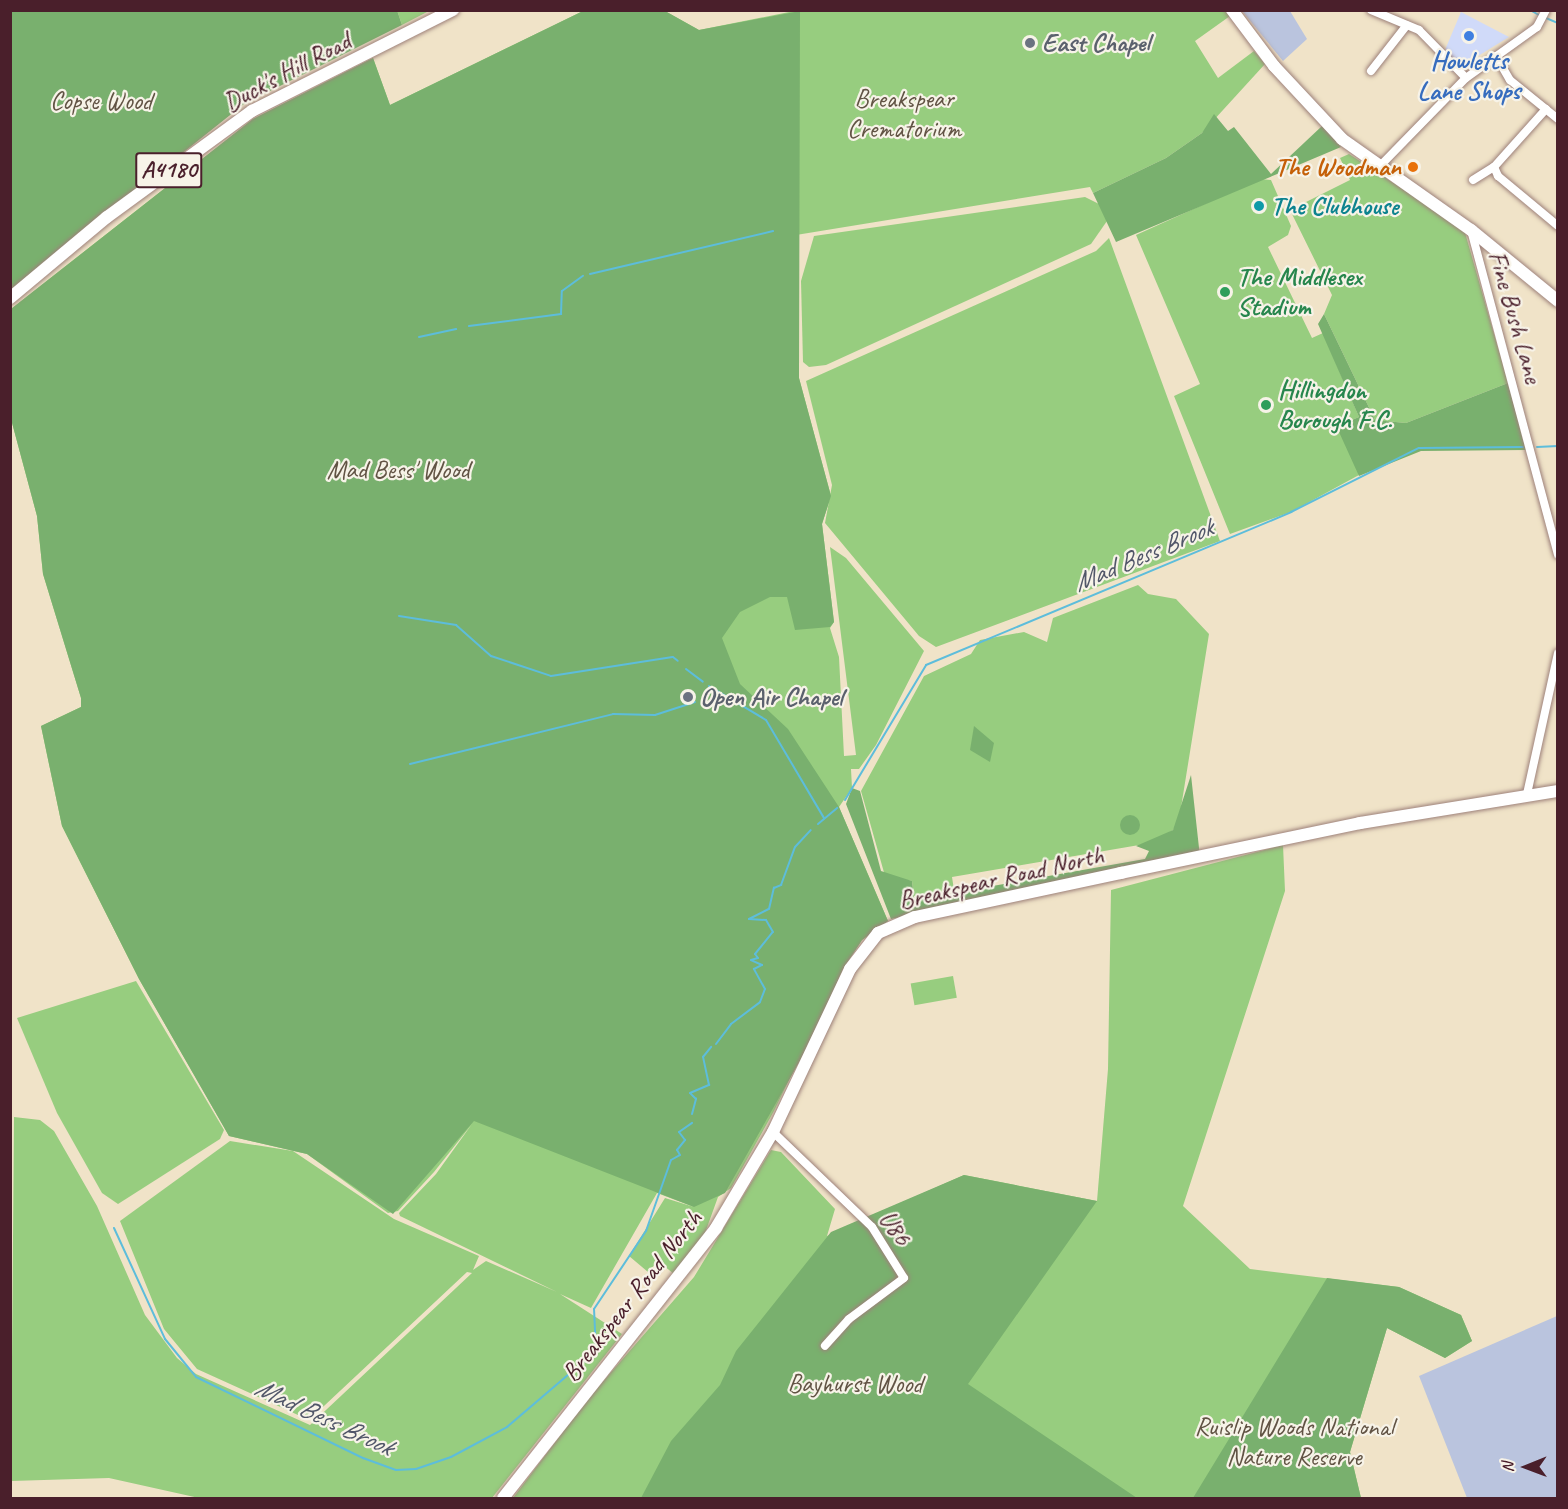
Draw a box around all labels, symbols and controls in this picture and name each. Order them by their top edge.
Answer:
street label: Duck's Hill Road [218,25,356,119]
place label: East Chapel [1042,27,1151,59]
marker: Howletts Lane Shops [1462,29,1476,43]
marker: East Chapel [1023,36,1037,50]
place label: Howletts Lane Shops [1417,45,1521,106]
park label: Breakspear Crematorium [847,83,961,144]
park label: Copse Wood [50,85,152,117]
road number: A4180 [134,149,204,191]
place label: The Woodman [1275,151,1401,183]
marker: The Woodman [1406,160,1420,174]
place label: The Clubhouse [1271,190,1398,222]
marker: The Clubhouse [1252,199,1266,213]
street label: Fine Bush Lane [1481,247,1549,387]
place label: The Middlesex Stadium [1237,261,1362,322]
marker: The Middlesex Stadium [1218,285,1232,299]
place label: Hillingdon Borough F.C. [1278,374,1392,436]
marker: Hillingdon Borough F.C. [1259,398,1273,412]
park label: Mad Bess' Wood [327,454,469,486]
water label: Mad Bess Brook [1068,511,1218,599]
place label: Open Air Chapel [700,681,844,713]
marker: Open Air Chapel [681,690,695,704]
street label: Breakspear Road North [895,839,1107,917]
street label: Breakspear Road North [555,1204,709,1388]
street label: U86 [872,1204,918,1252]
park label: Bayhurst Wood [787,1368,923,1400]
water label: Mad Bess Brook [250,1371,398,1463]
park label: Ruislip Woods National Nature Reserve [1193,1411,1395,1472]
north arrow [1496,1437,1556,1497]
text: N [1498,1462,1518,1472]

